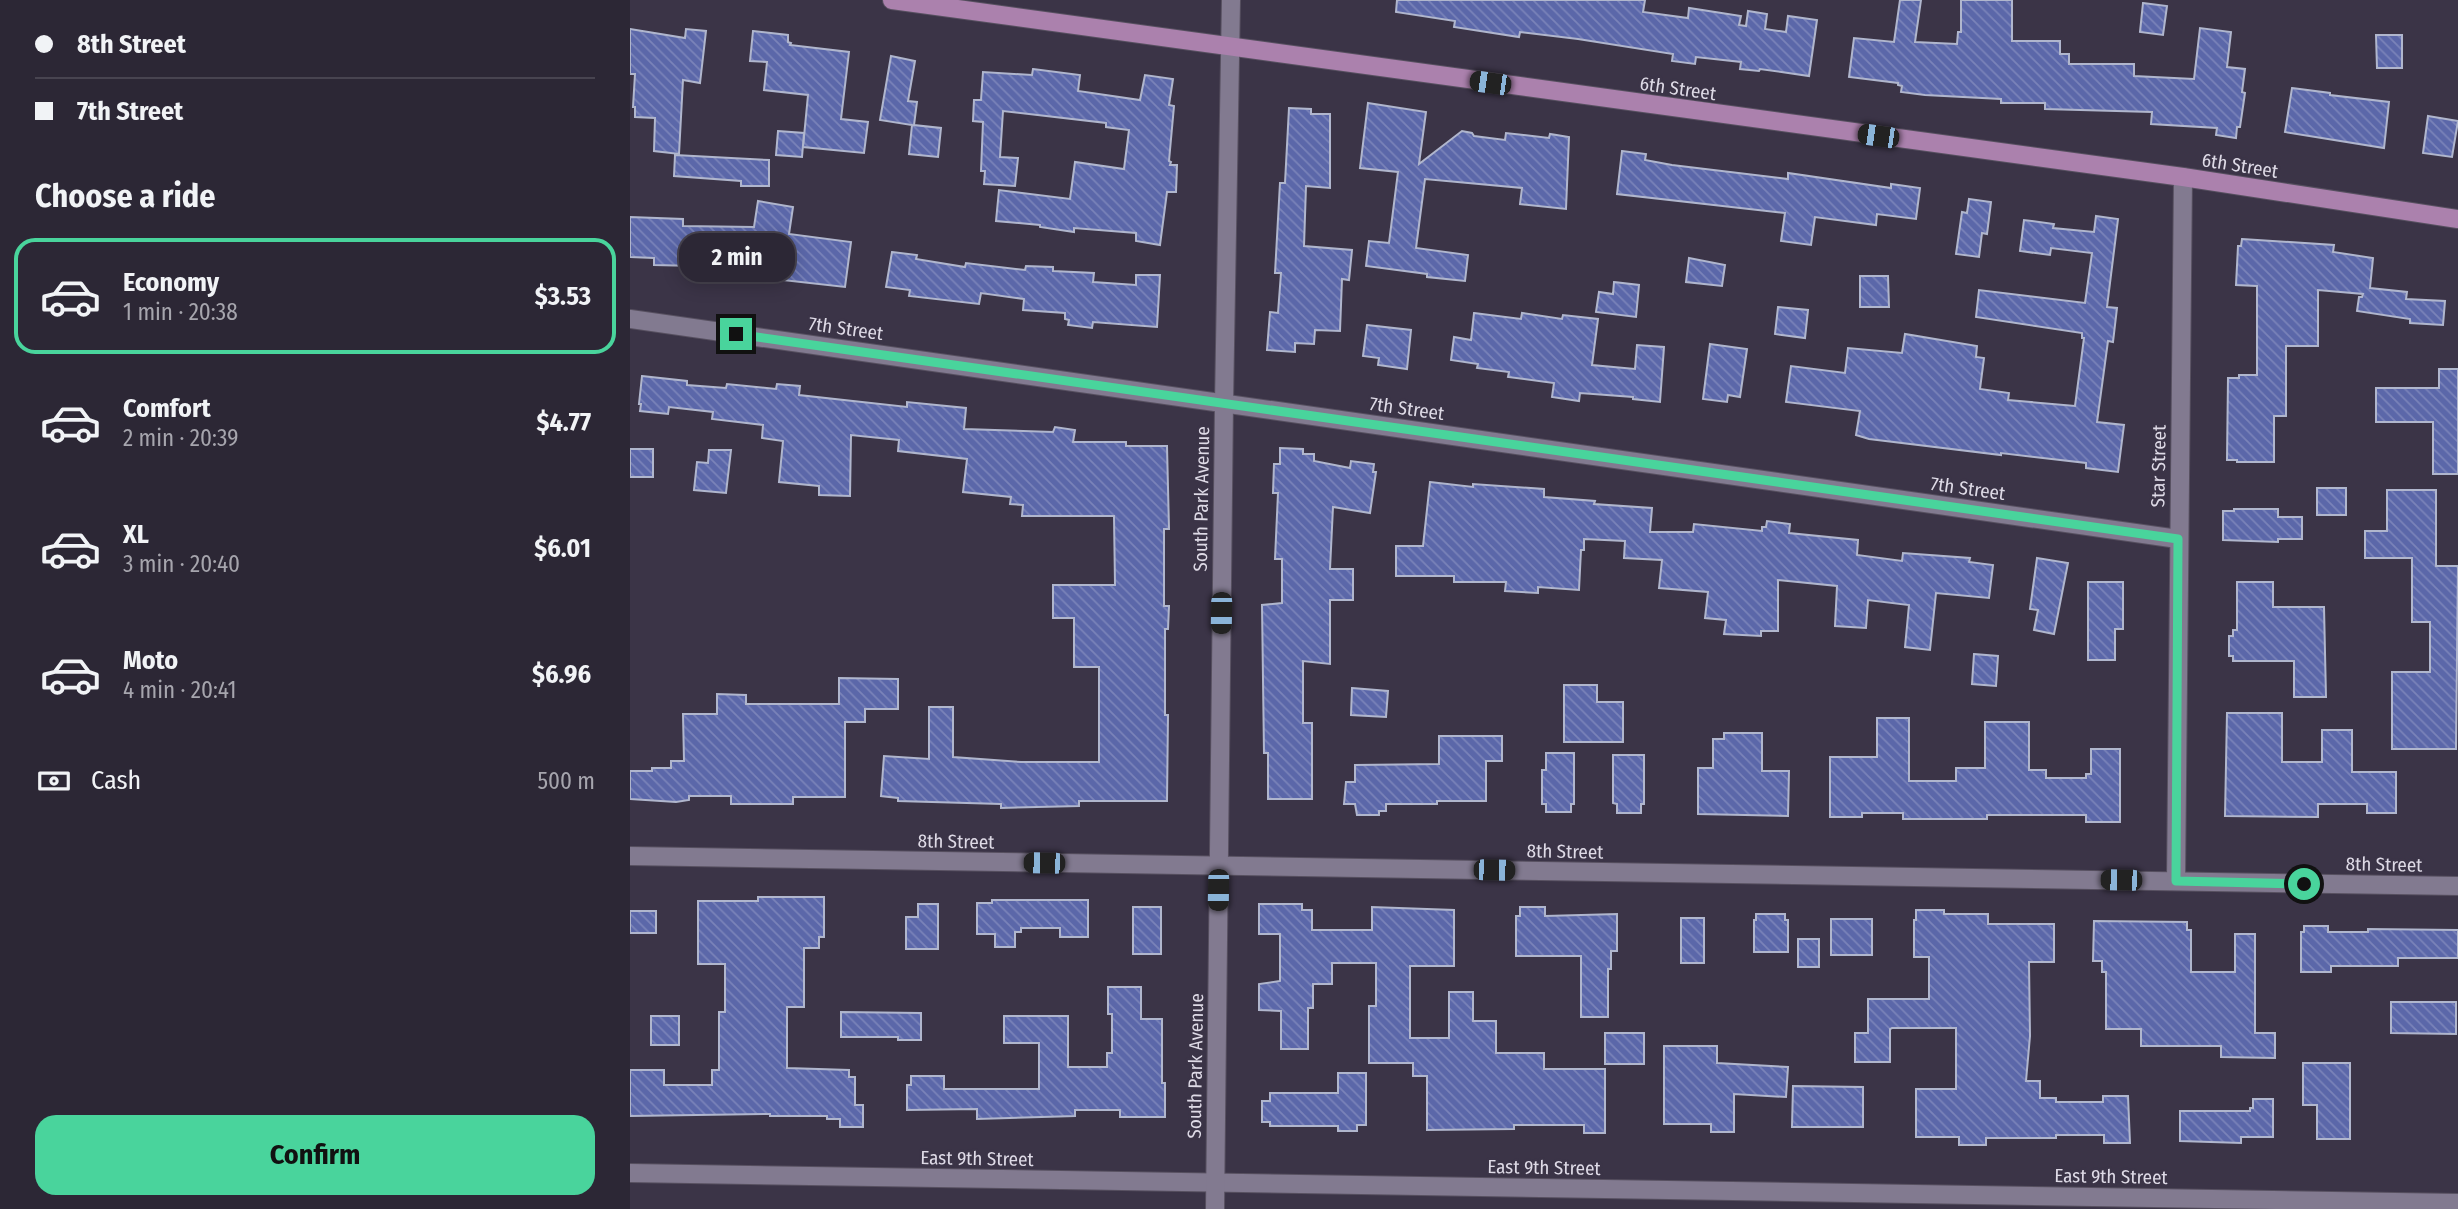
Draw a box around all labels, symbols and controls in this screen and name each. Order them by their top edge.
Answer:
text: 8th Street [77,29,186,60]
car [1468,70,1513,96]
street label: 6th Street [1638,72,1718,105]
text: 7th Street [77,96,183,127]
car [1856,123,1901,149]
street label: 6th Street [2200,148,2280,183]
text: Choose a ride [35,177,216,215]
callout: 2 min [678,232,794,282]
text: 2 min [712,243,763,271]
icon: car [39,265,102,328]
text: Economy [123,267,219,298]
text: $3.53 [535,281,591,312]
text: 1 min · 20:38 [123,298,238,326]
street label: 7th Street [807,312,885,345]
route end [720,318,752,350]
icon: car [39,391,102,454]
street label: 7th Street [1368,392,1446,425]
text: Comfort [123,393,211,424]
text: $4.77 [536,407,591,438]
text: 2 min · 20:39 [123,424,238,452]
street label: Star Street [2146,424,2171,508]
street label: South Park Avenue [1189,426,1214,572]
street label: 7th Street [1929,472,2007,505]
icon: car [39,517,102,580]
text: XL [123,519,149,550]
text: $6.01 [534,533,591,564]
text: 3 min · 20:40 [123,550,240,578]
car [1211,592,1232,634]
icon: car [39,643,102,706]
text: Moto [123,645,178,676]
text: $6.96 [532,659,591,690]
text: 4 min · 20:41 [123,676,237,704]
icon: cash [35,762,73,800]
text: Cash [91,765,141,796]
text: 500 m [537,767,595,795]
street label: 8th Street [917,829,995,854]
street label: 8th Street [1526,839,1604,864]
car [1023,852,1066,874]
street label: 8th Street [2345,852,2423,877]
car [1473,859,1516,881]
route start [2288,868,2320,900]
car [1208,869,1229,911]
car [2100,869,2143,891]
street label: South Park Avenue [1183,993,1208,1139]
button: Confirm [35,1115,595,1195]
street label: East 9th Street [920,1146,1035,1171]
street label: East 9th Street [1487,1155,1602,1180]
street label: East 9th Street [2054,1164,2169,1189]

